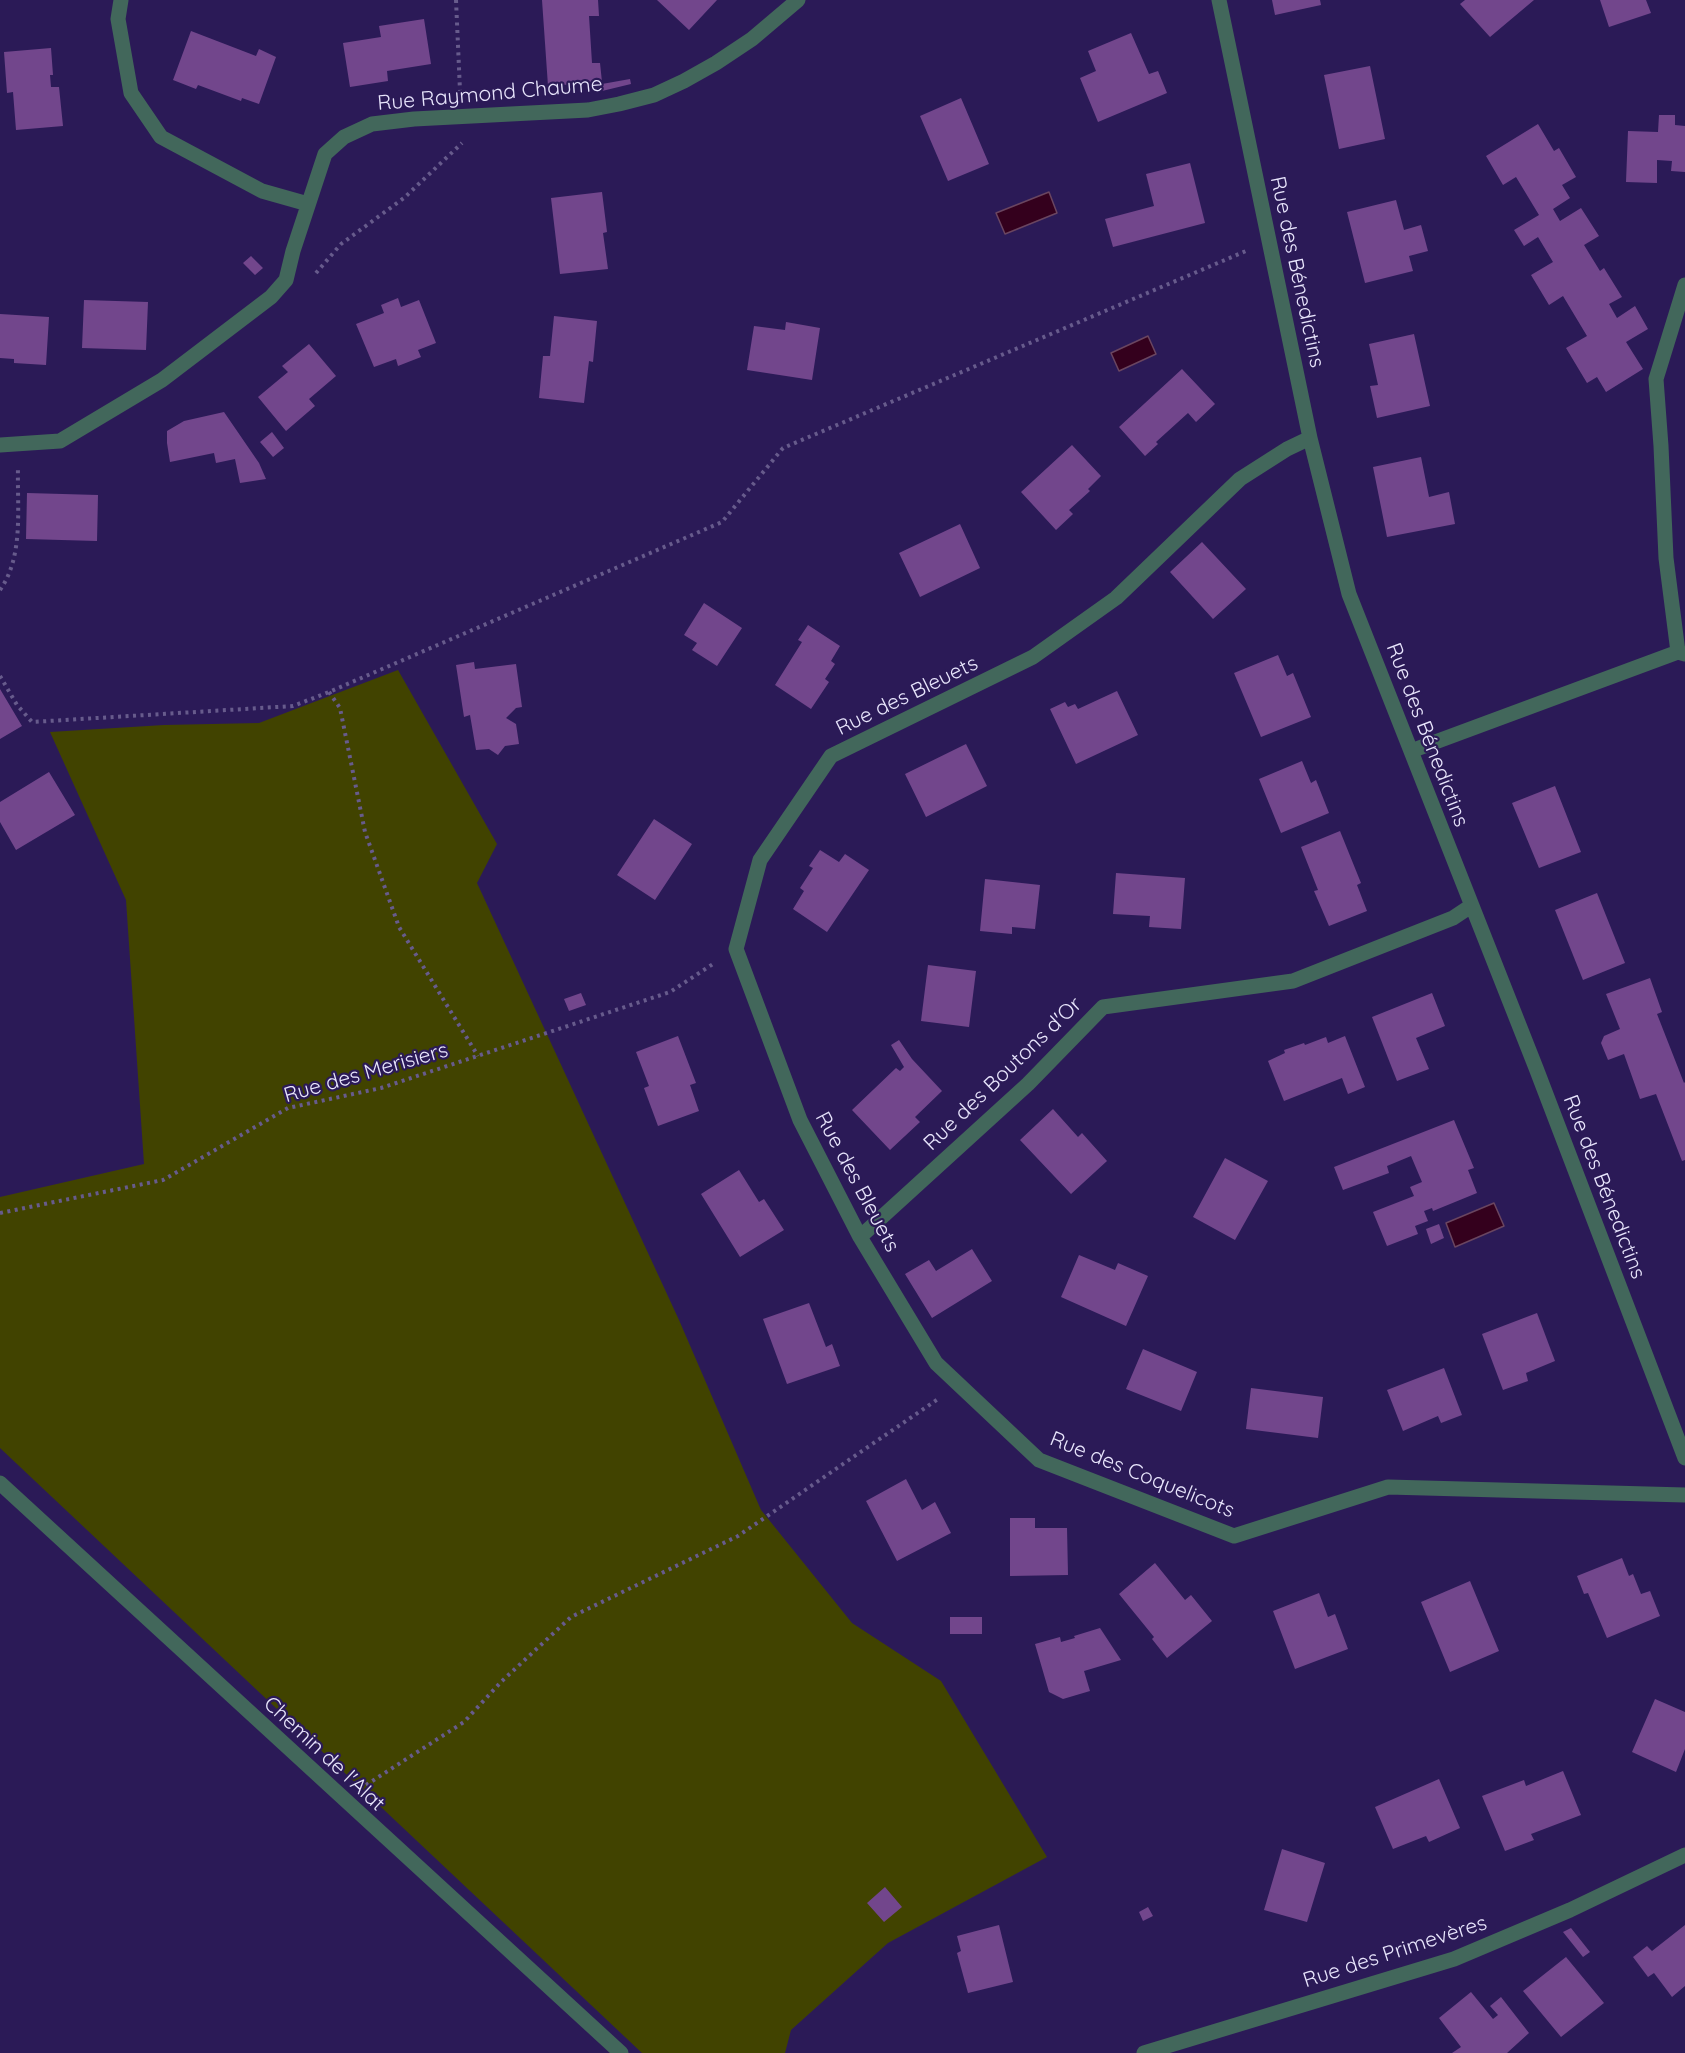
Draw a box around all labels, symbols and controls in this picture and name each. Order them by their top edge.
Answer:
street label: Rue Raymond Chaume [376,72,604,116]
street label: Rue des Bénedictins [1264,174,1330,370]
street label: Rue des Bénedictins [1380,640,1474,830]
street label: Rue des Bleuets [832,651,982,741]
street label: Rue des Boutons d'Or [919,992,1087,1156]
street label: Rue des Merisiers [281,1038,451,1108]
street label: Rue des Bénedictins [1557,1092,1651,1282]
street label: Rue des Bleuets [810,1108,904,1256]
street label: Rue des Coquelicots [1046,1426,1238,1524]
street label: Chemin de l'Alat [258,1691,390,1817]
street label: Rue des Primevères [1300,1910,1490,1994]

